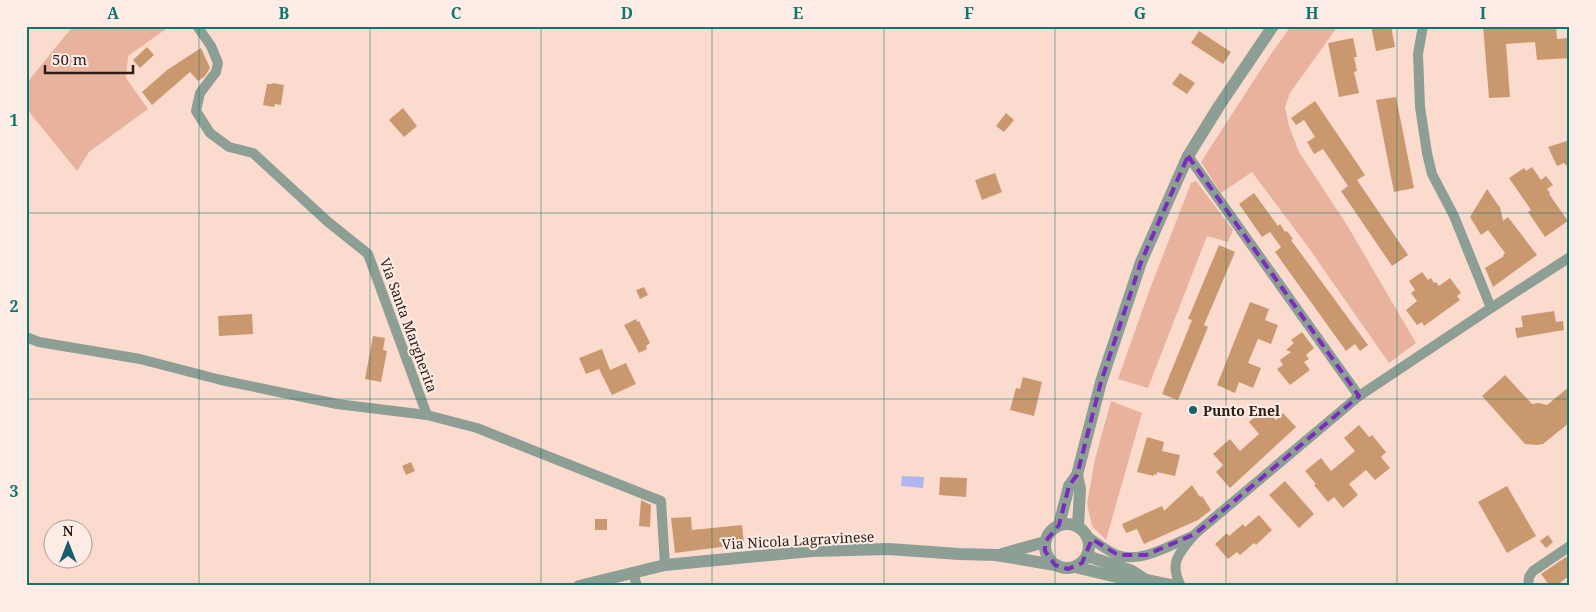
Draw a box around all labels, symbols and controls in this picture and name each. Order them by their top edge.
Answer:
text: A [107,2,120,24]
text: B [279,2,290,24]
text: C [451,2,462,24]
text: D [621,2,633,24]
text: E [793,2,803,24]
text: F [964,2,974,24]
text: G [1134,2,1146,24]
text: H [1305,2,1319,24]
text: I [1480,2,1486,24]
scale bar [45,42,132,74]
text: 50 m [52,49,87,69]
text: 1 [9,109,19,131]
street label: Via Santa Margherita [376,255,442,395]
text: 2 [9,295,19,317]
place label: Punto Enel [1203,401,1280,420]
marker: Punto Enel [1187,404,1199,416]
text: 3 [9,480,19,502]
north arrow [42,520,92,570]
text: N [62,521,74,540]
street label: Via Nicola Lagravinese [721,527,875,553]

